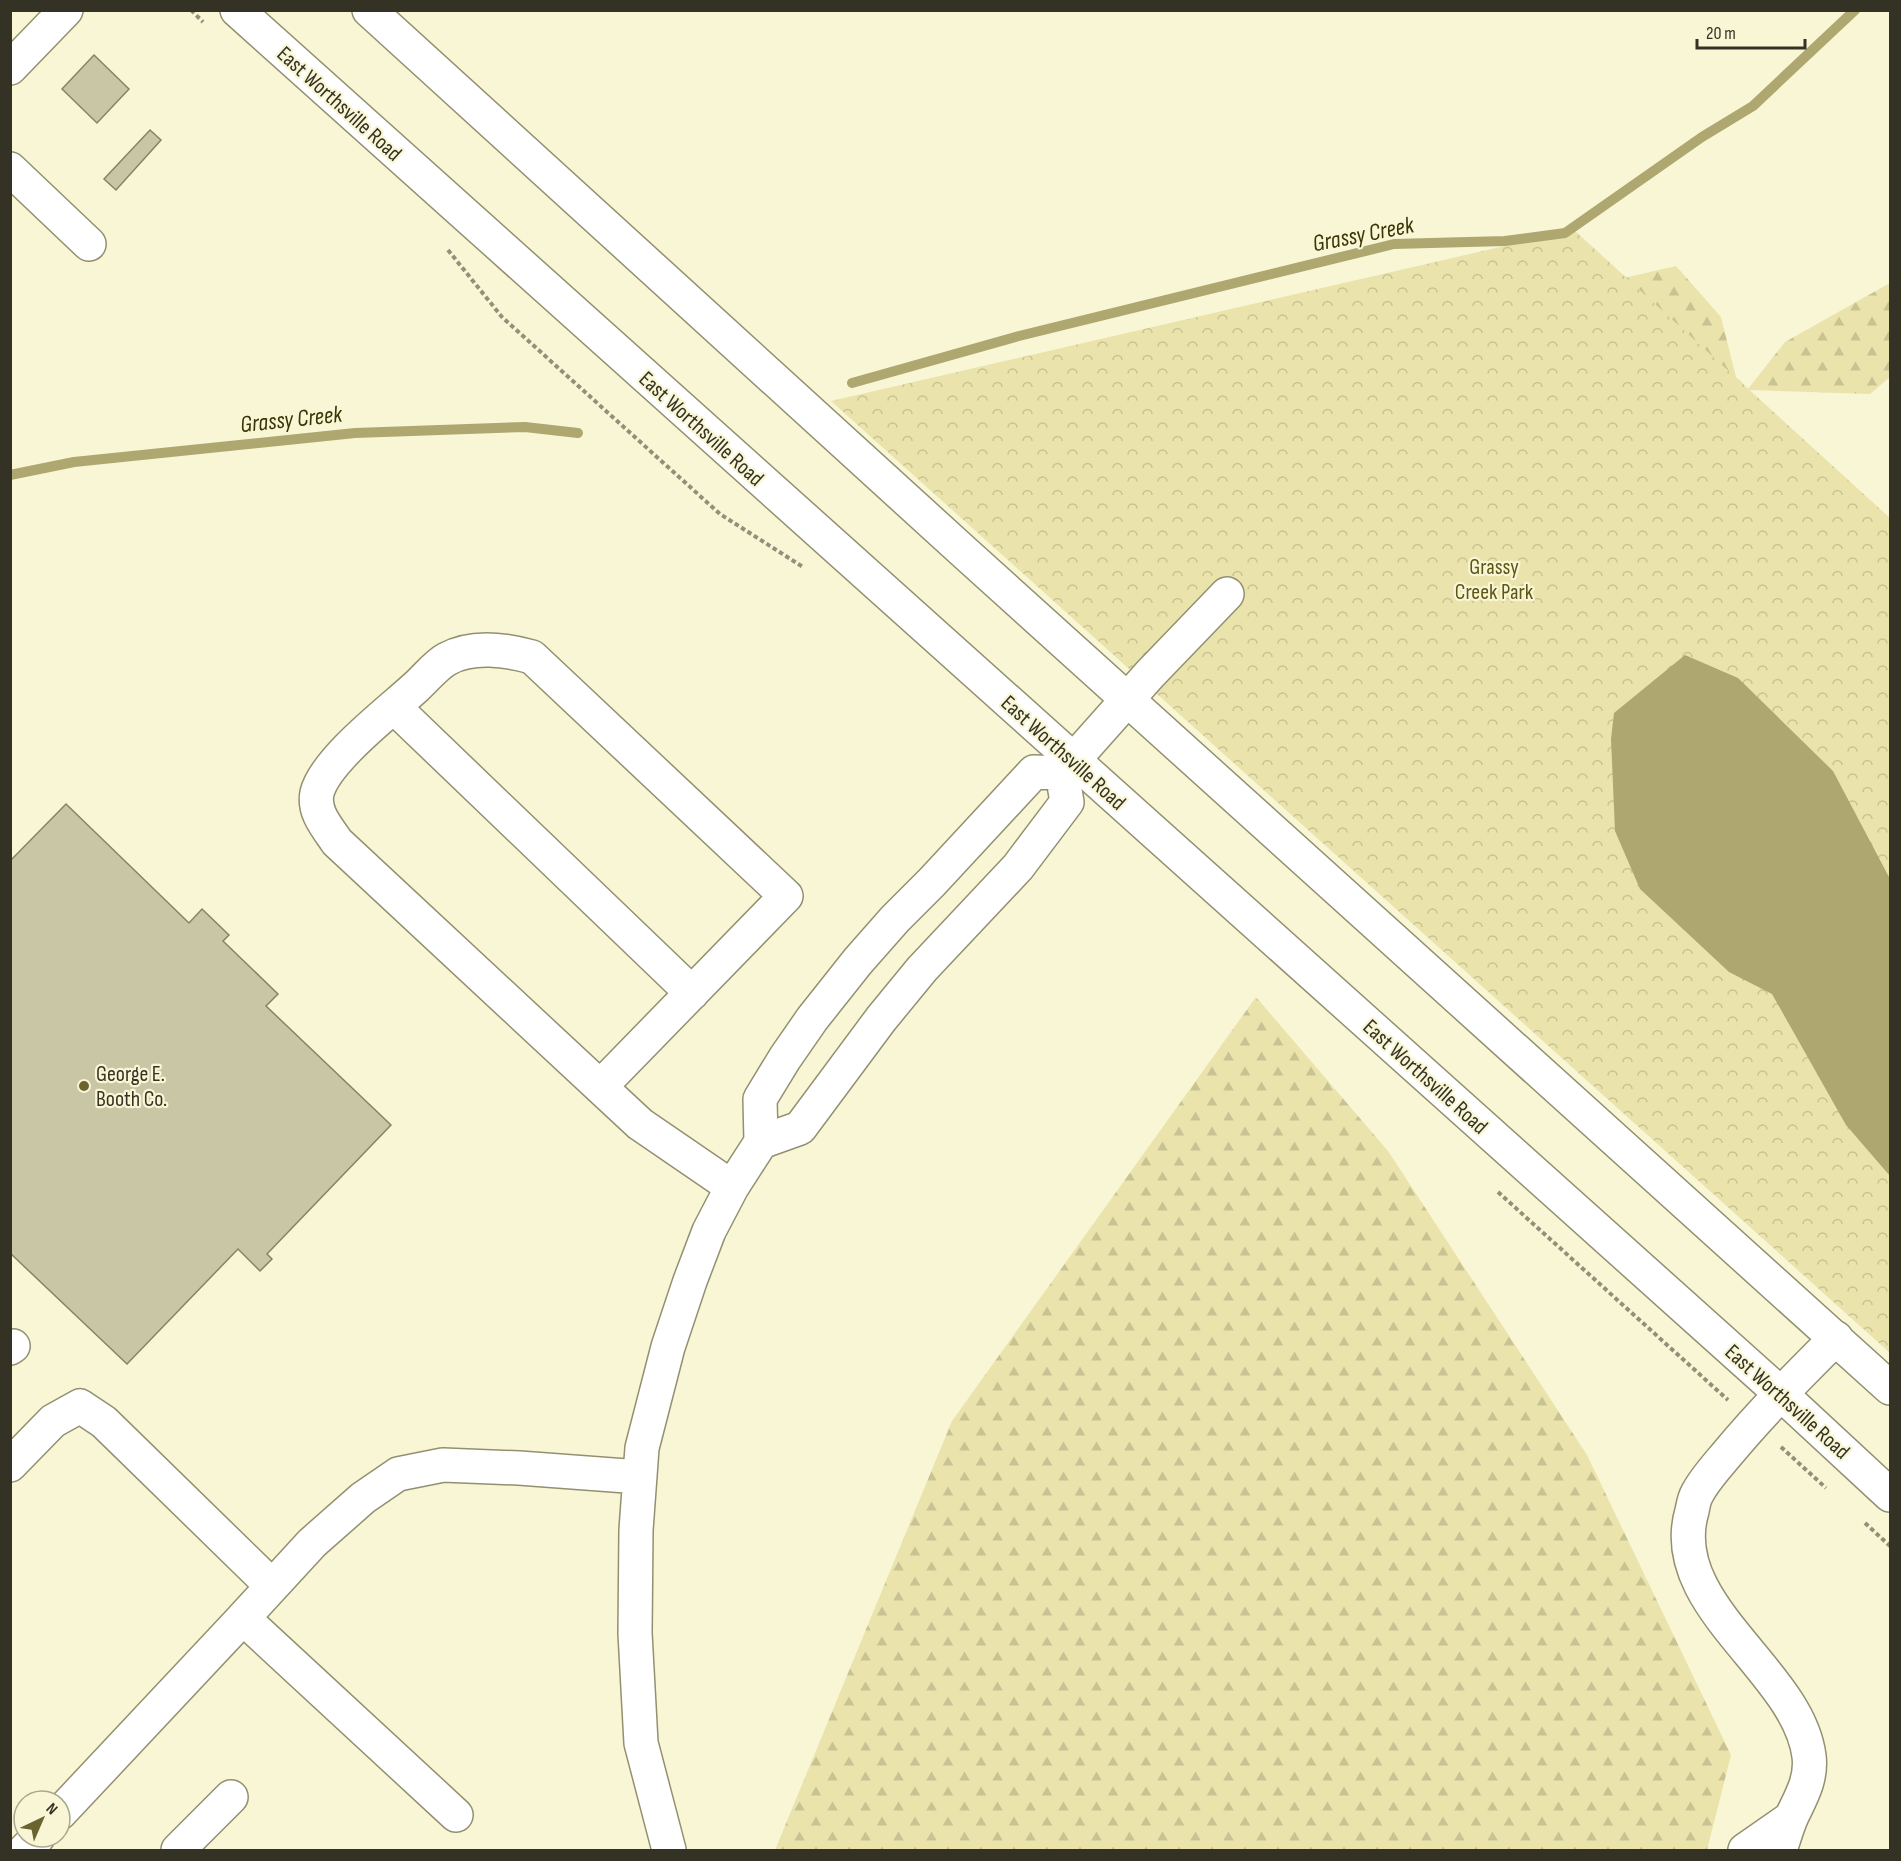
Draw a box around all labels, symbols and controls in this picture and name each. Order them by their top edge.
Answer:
scale bar [1697,12,1805,50]
text: 20 m [1706,23,1736,44]
street label: East Worthsville Road [271,41,407,167]
water label: Grassy Creek [1310,210,1417,258]
street label: East Worthsville Road [633,366,769,492]
water label: Grassy Creek [239,400,345,439]
park label: Grassy Creek Park [1455,554,1534,606]
street label: East Worthsville Road [995,690,1131,816]
street label: East Worthsville Road [1357,1014,1493,1140]
place label: George E. Booth Co. [96,1061,167,1113]
marker: George E. Booth Co. [77,1079,91,1093]
street label: East Worthsville Road [1719,1339,1855,1465]
north arrow [12,1789,72,1849]
text: N [42,1799,61,1819]

